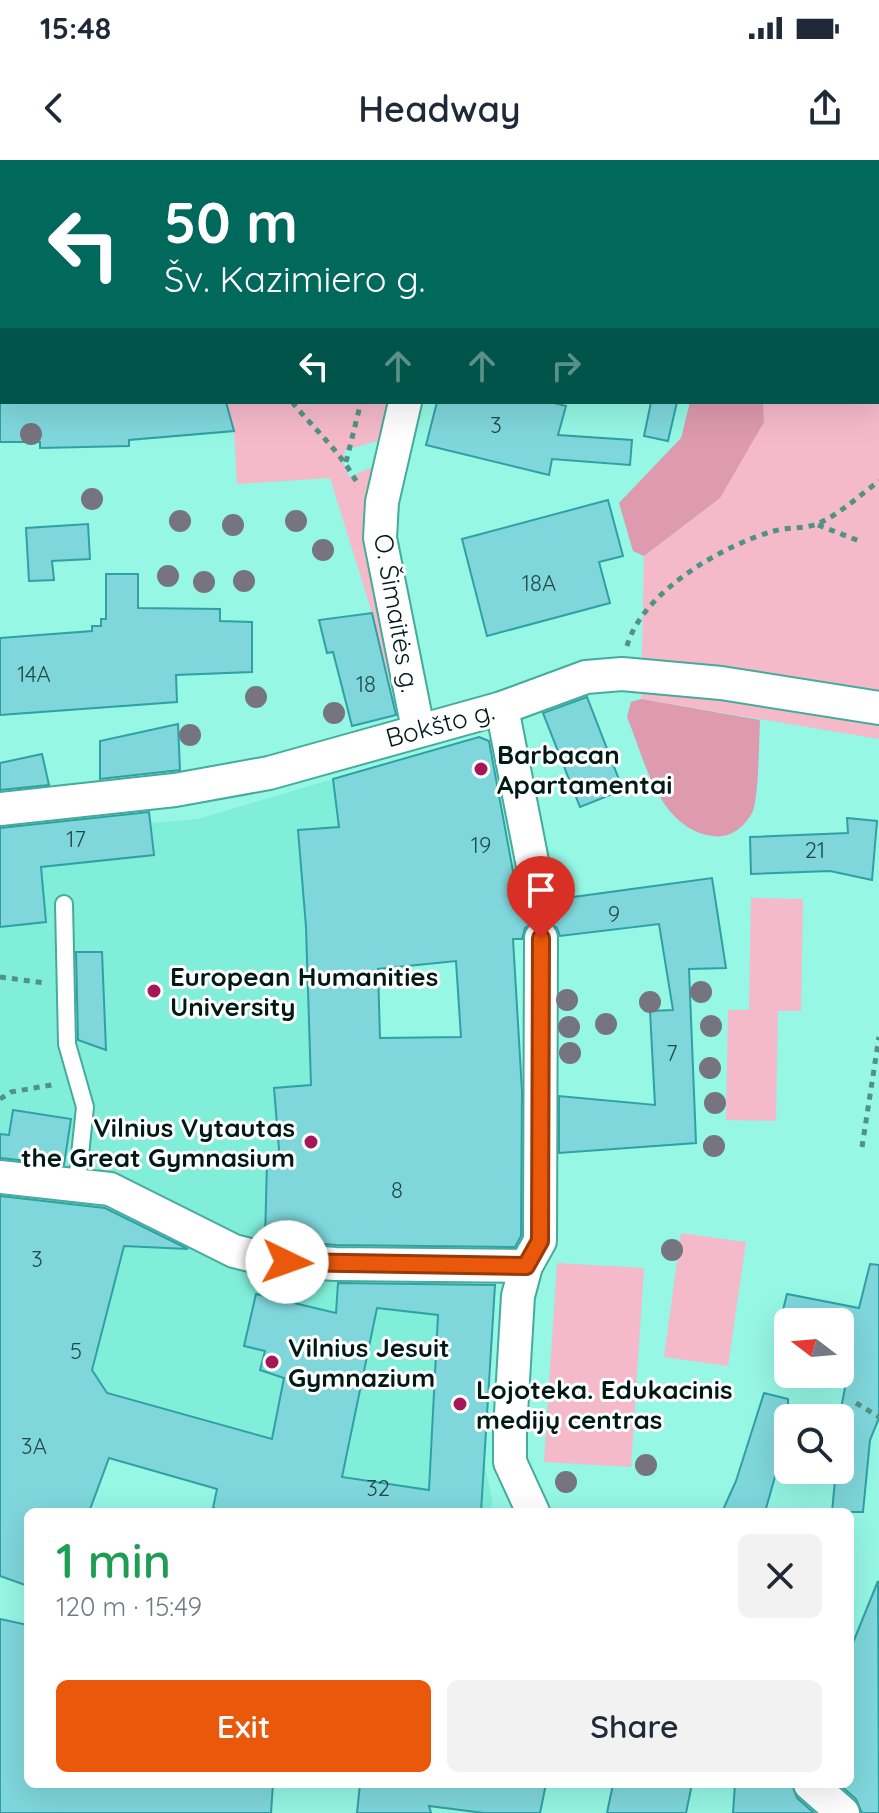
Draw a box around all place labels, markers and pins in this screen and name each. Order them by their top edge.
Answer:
place label: Barbacan Apartamentai [497,738,672,801]
marker: Barbacan Apartamentai [472,760,490,778]
pin [507,856,575,938]
place label: European Humanities University [170,960,438,1023]
marker: European Humanities University [145,982,163,1000]
place label: Vilnius Vytautas the Great Gymnasium [21,1111,295,1174]
marker: Vilnius Vytautas the Great Gymnasium [302,1133,320,1151]
place label: Vilnius Jesuit Gymnazium [288,1331,450,1394]
marker: Vilnius Jesuit Gymnazium [263,1353,281,1371]
place label: Lojoteka. Edukacinis medijų centras [476,1373,732,1436]
marker: Lojoteka. Edukacinis medijų centras [451,1395,469,1413]

